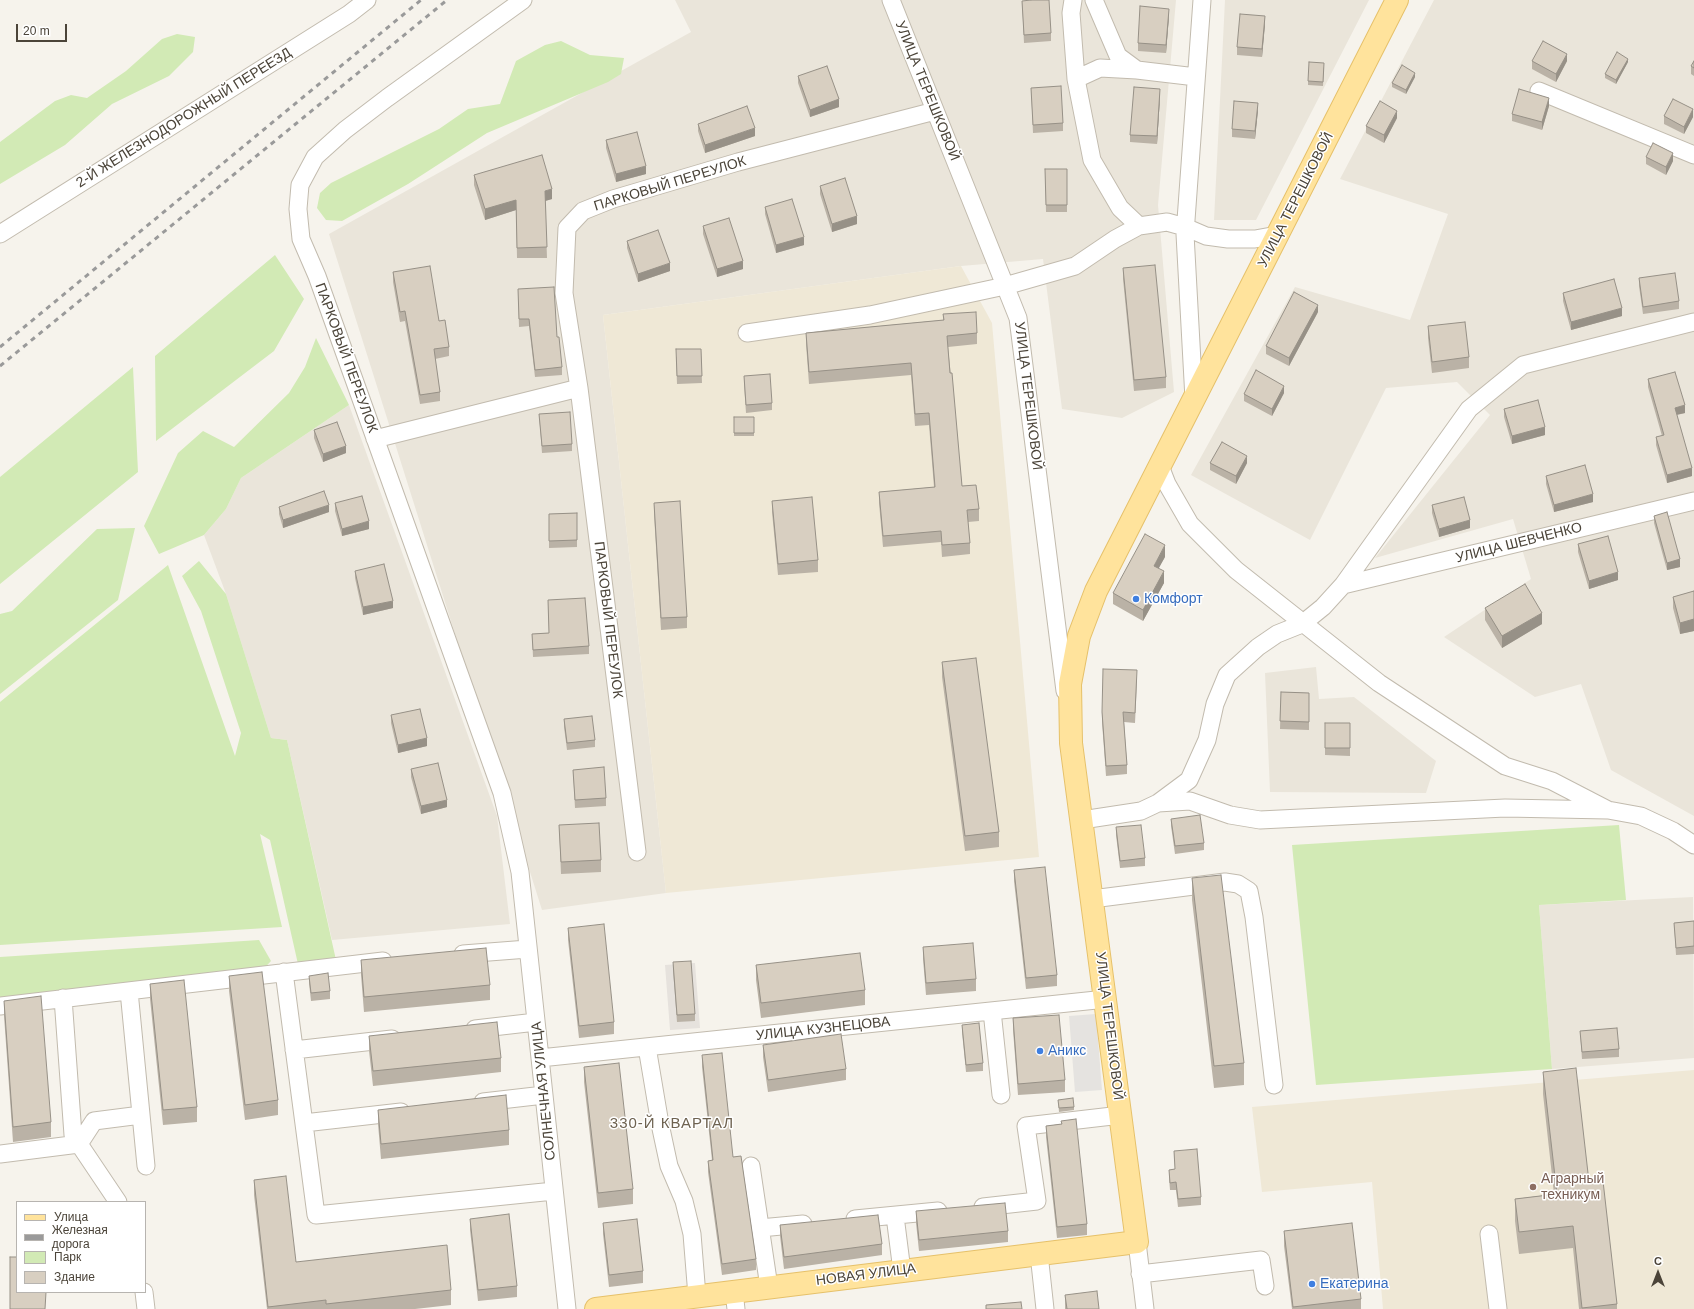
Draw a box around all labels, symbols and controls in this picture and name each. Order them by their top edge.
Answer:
scale bar [18,16,69,42]
street label: УЛИЦА ТЕРЕШКОВОЙ [891,19,963,163]
text: 20 m [23,24,50,38]
street label: 2-Й ЖЕЛЕЗНОДОРОЖНЫЙ ПЕРЕЕЗД [73,45,295,191]
street label: УЛИЦА ТЕРЕШКОВОЙ [1255,130,1337,270]
street label: ПАРКОВЫЙ ПЕРЕУЛОК [592,153,748,215]
street label: ПАРКОВЫЙ ПЕРЕУЛОК [311,281,381,435]
street label: УЛИЦА ТЕРЕШКОВОЙ [1011,321,1045,471]
street label: УЛИЦА ШЕВЧЕНКО [1454,519,1584,567]
street label: ПАРКОВЫЙ ПЕРЕУЛОК [590,541,626,699]
place label: Комфорт [1144,591,1203,607]
marker: Комфорт [1131,594,1141,604]
street label: УЛИЦА ТЕРЕШКОВОЙ [1092,951,1126,1101]
street label: УЛИЦА КУЗНЕЦОВА [755,1014,891,1044]
street label: СОЛНЕЧНАЯ УЛИЦА [528,1021,560,1161]
place label: Аникс [1048,1043,1086,1059]
marker: Аникс [1035,1046,1045,1056]
district label: 330-Й КВАРТАЛ [610,1115,734,1133]
place label: Аграрный техникум [1541,1171,1604,1204]
marker: Аграрный техникум [1528,1182,1538,1192]
legend [16,1201,146,1293]
text: Улица [54,1210,88,1224]
text: Железная дорога [52,1223,108,1251]
text: Парк [54,1250,81,1264]
north arrow [1638,1253,1678,1293]
text: С [1654,1255,1662,1267]
street label: НОВАЯ УЛИЦА [815,1261,917,1289]
text: Здание [54,1270,95,1284]
place label: Екатерина [1320,1276,1388,1292]
marker: Екатерина [1307,1279,1317,1289]

